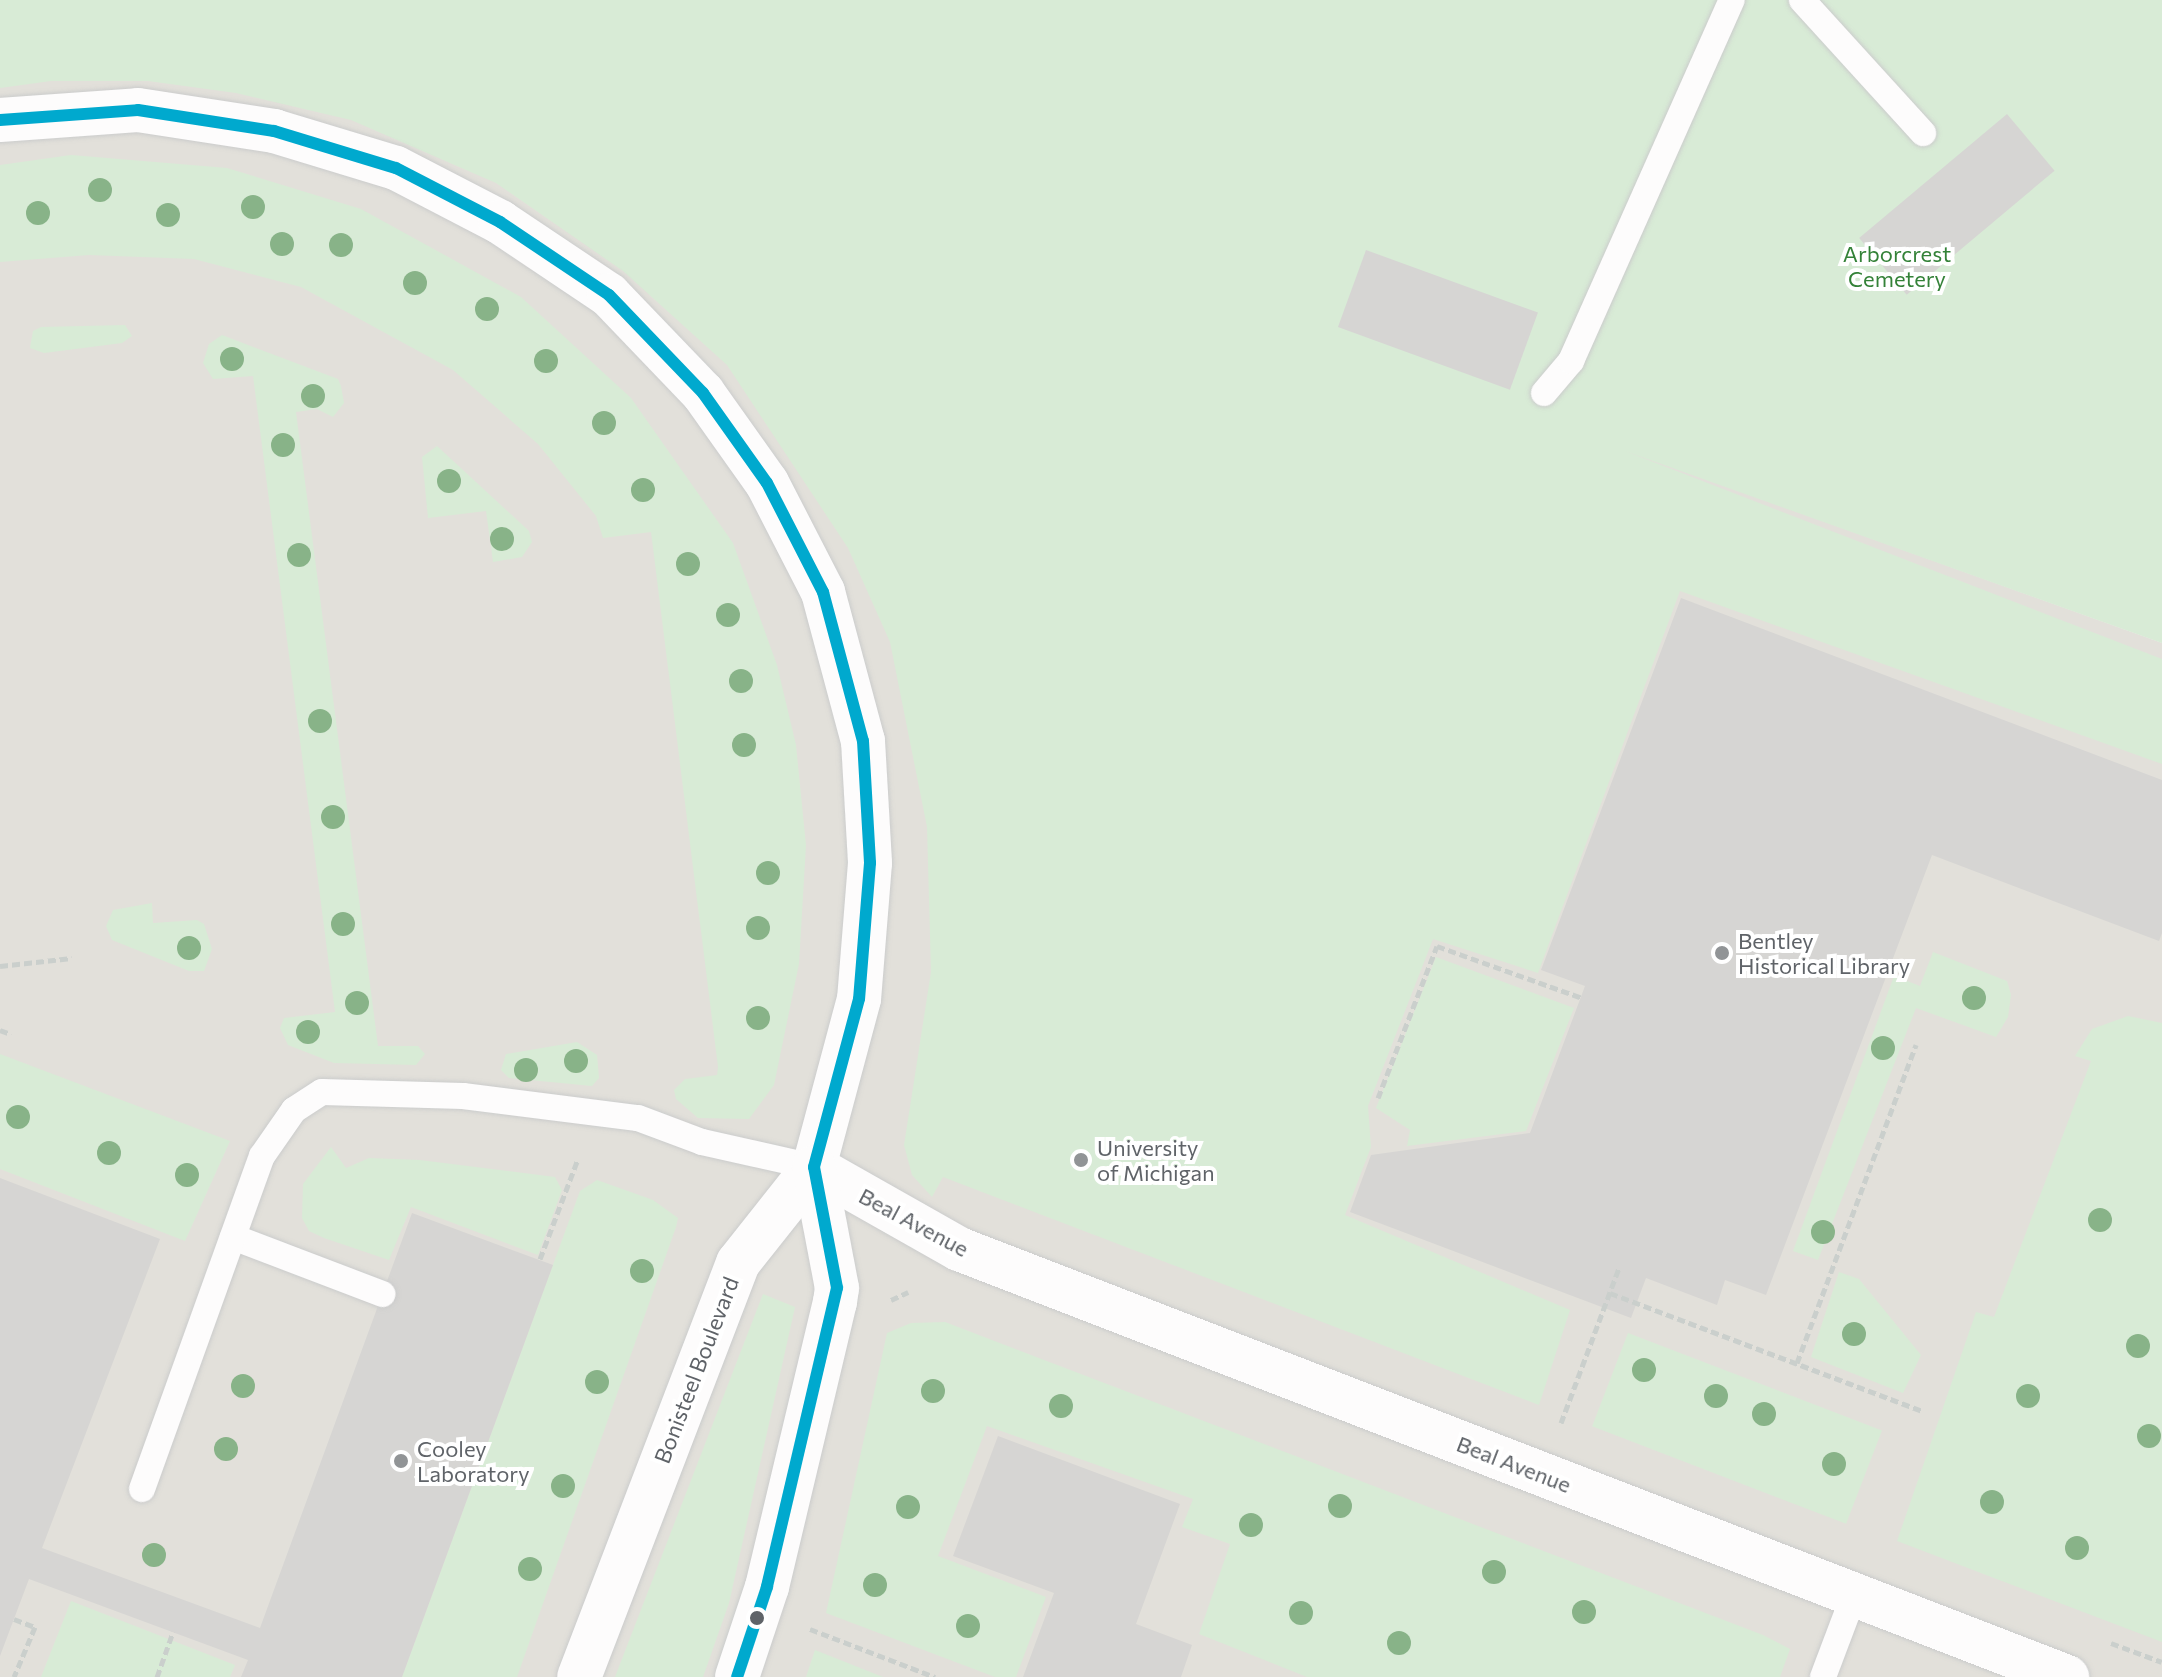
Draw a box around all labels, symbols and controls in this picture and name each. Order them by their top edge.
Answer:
park label: Arborcrest Cemetery [1843,240,1951,292]
place label: Bentley Historical Library [1738,927,1910,978]
marker: Bentley Historical Library [1713,944,1731,962]
place label: University of Michigan [1097,1134,1215,1186]
marker: University of Michigan [1072,1151,1090,1169]
street label: Beal Avenue [855,1182,973,1262]
street label: Bonisteel Boulevard [648,1273,744,1467]
street label: Beal Avenue [1453,1430,1575,1498]
place label: Cooley Laboratory [417,1435,530,1486]
marker: Cooley Laboratory [392,1452,410,1470]
unlabelled marker [749,1610,765,1626]

